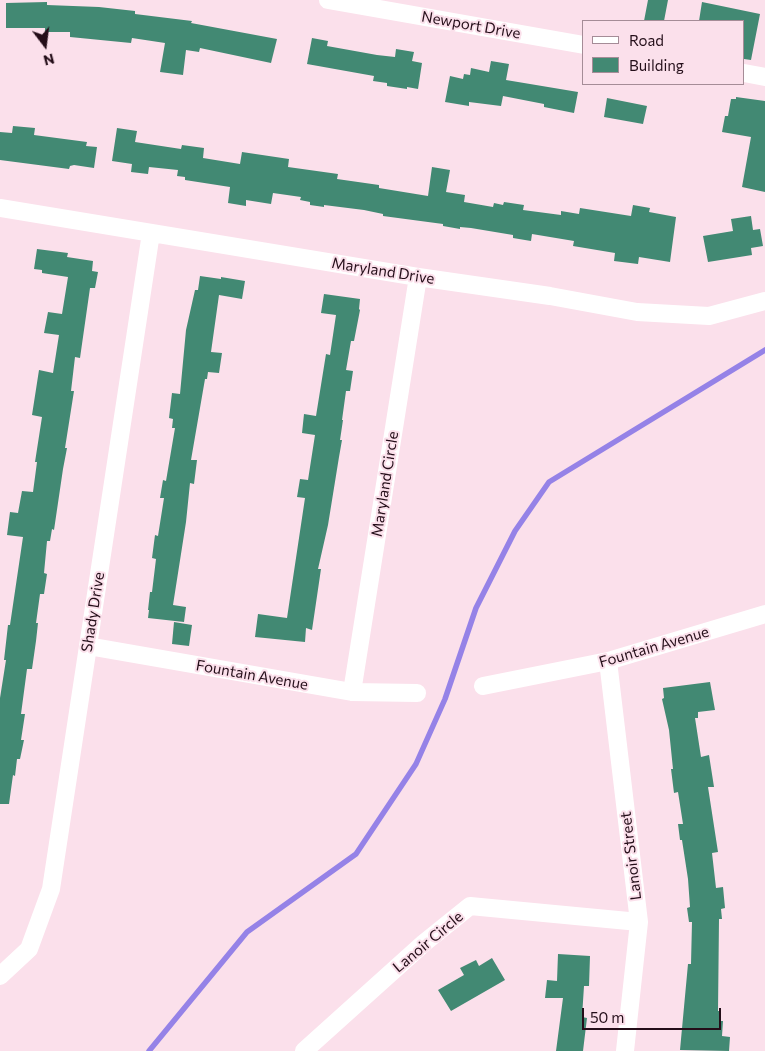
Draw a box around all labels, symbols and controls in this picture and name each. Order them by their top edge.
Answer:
street label: Newport Drive [420,7,522,43]
north arrow [20,20,70,70]
legend [582,20,745,85]
text: Road [629,31,664,49]
text: N [42,50,56,70]
text: Building [629,56,684,74]
street label: Maryland Drive [330,254,436,288]
street label: Maryland Circle [368,430,402,538]
street label: Shady Drive [78,571,108,653]
street label: Fountain Avenue [597,623,711,671]
street label: Fountain Avenue [195,656,309,694]
street label: Lanoir Street [617,811,645,901]
street label: Lanoir Circle [389,908,467,976]
scale bar [585,998,724,1030]
text: 50 m [590,1008,624,1026]

